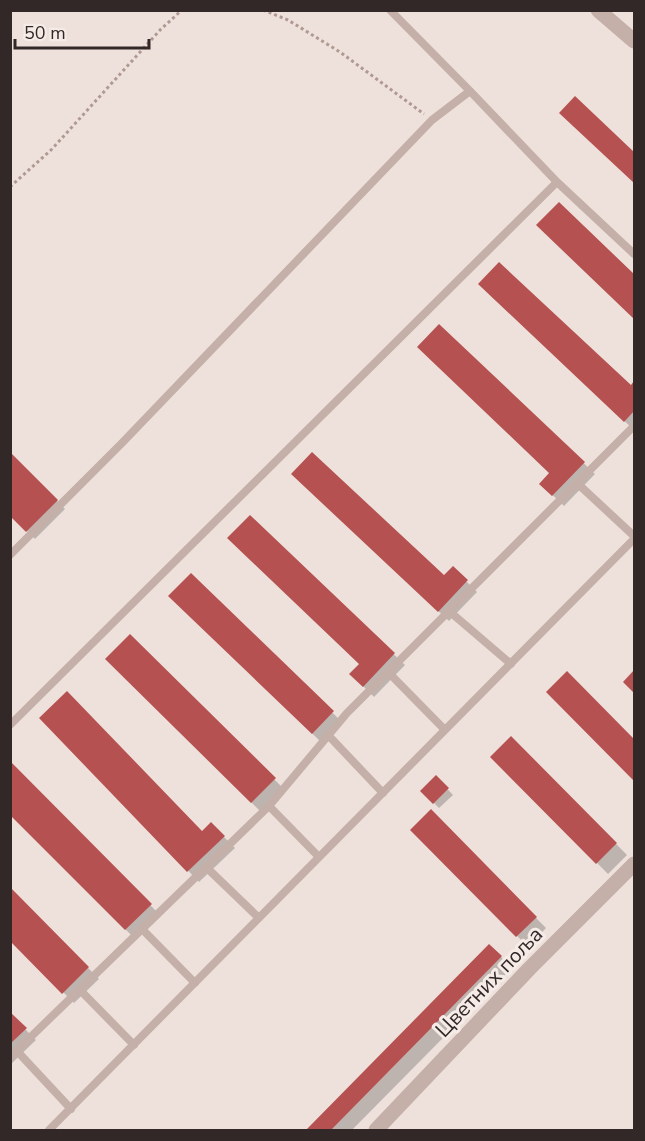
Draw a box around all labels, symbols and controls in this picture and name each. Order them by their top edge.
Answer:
scale bar [15,12,148,50]
text: 50 m [24,21,66,45]
street label: Цветних поља [429,921,549,1043]

